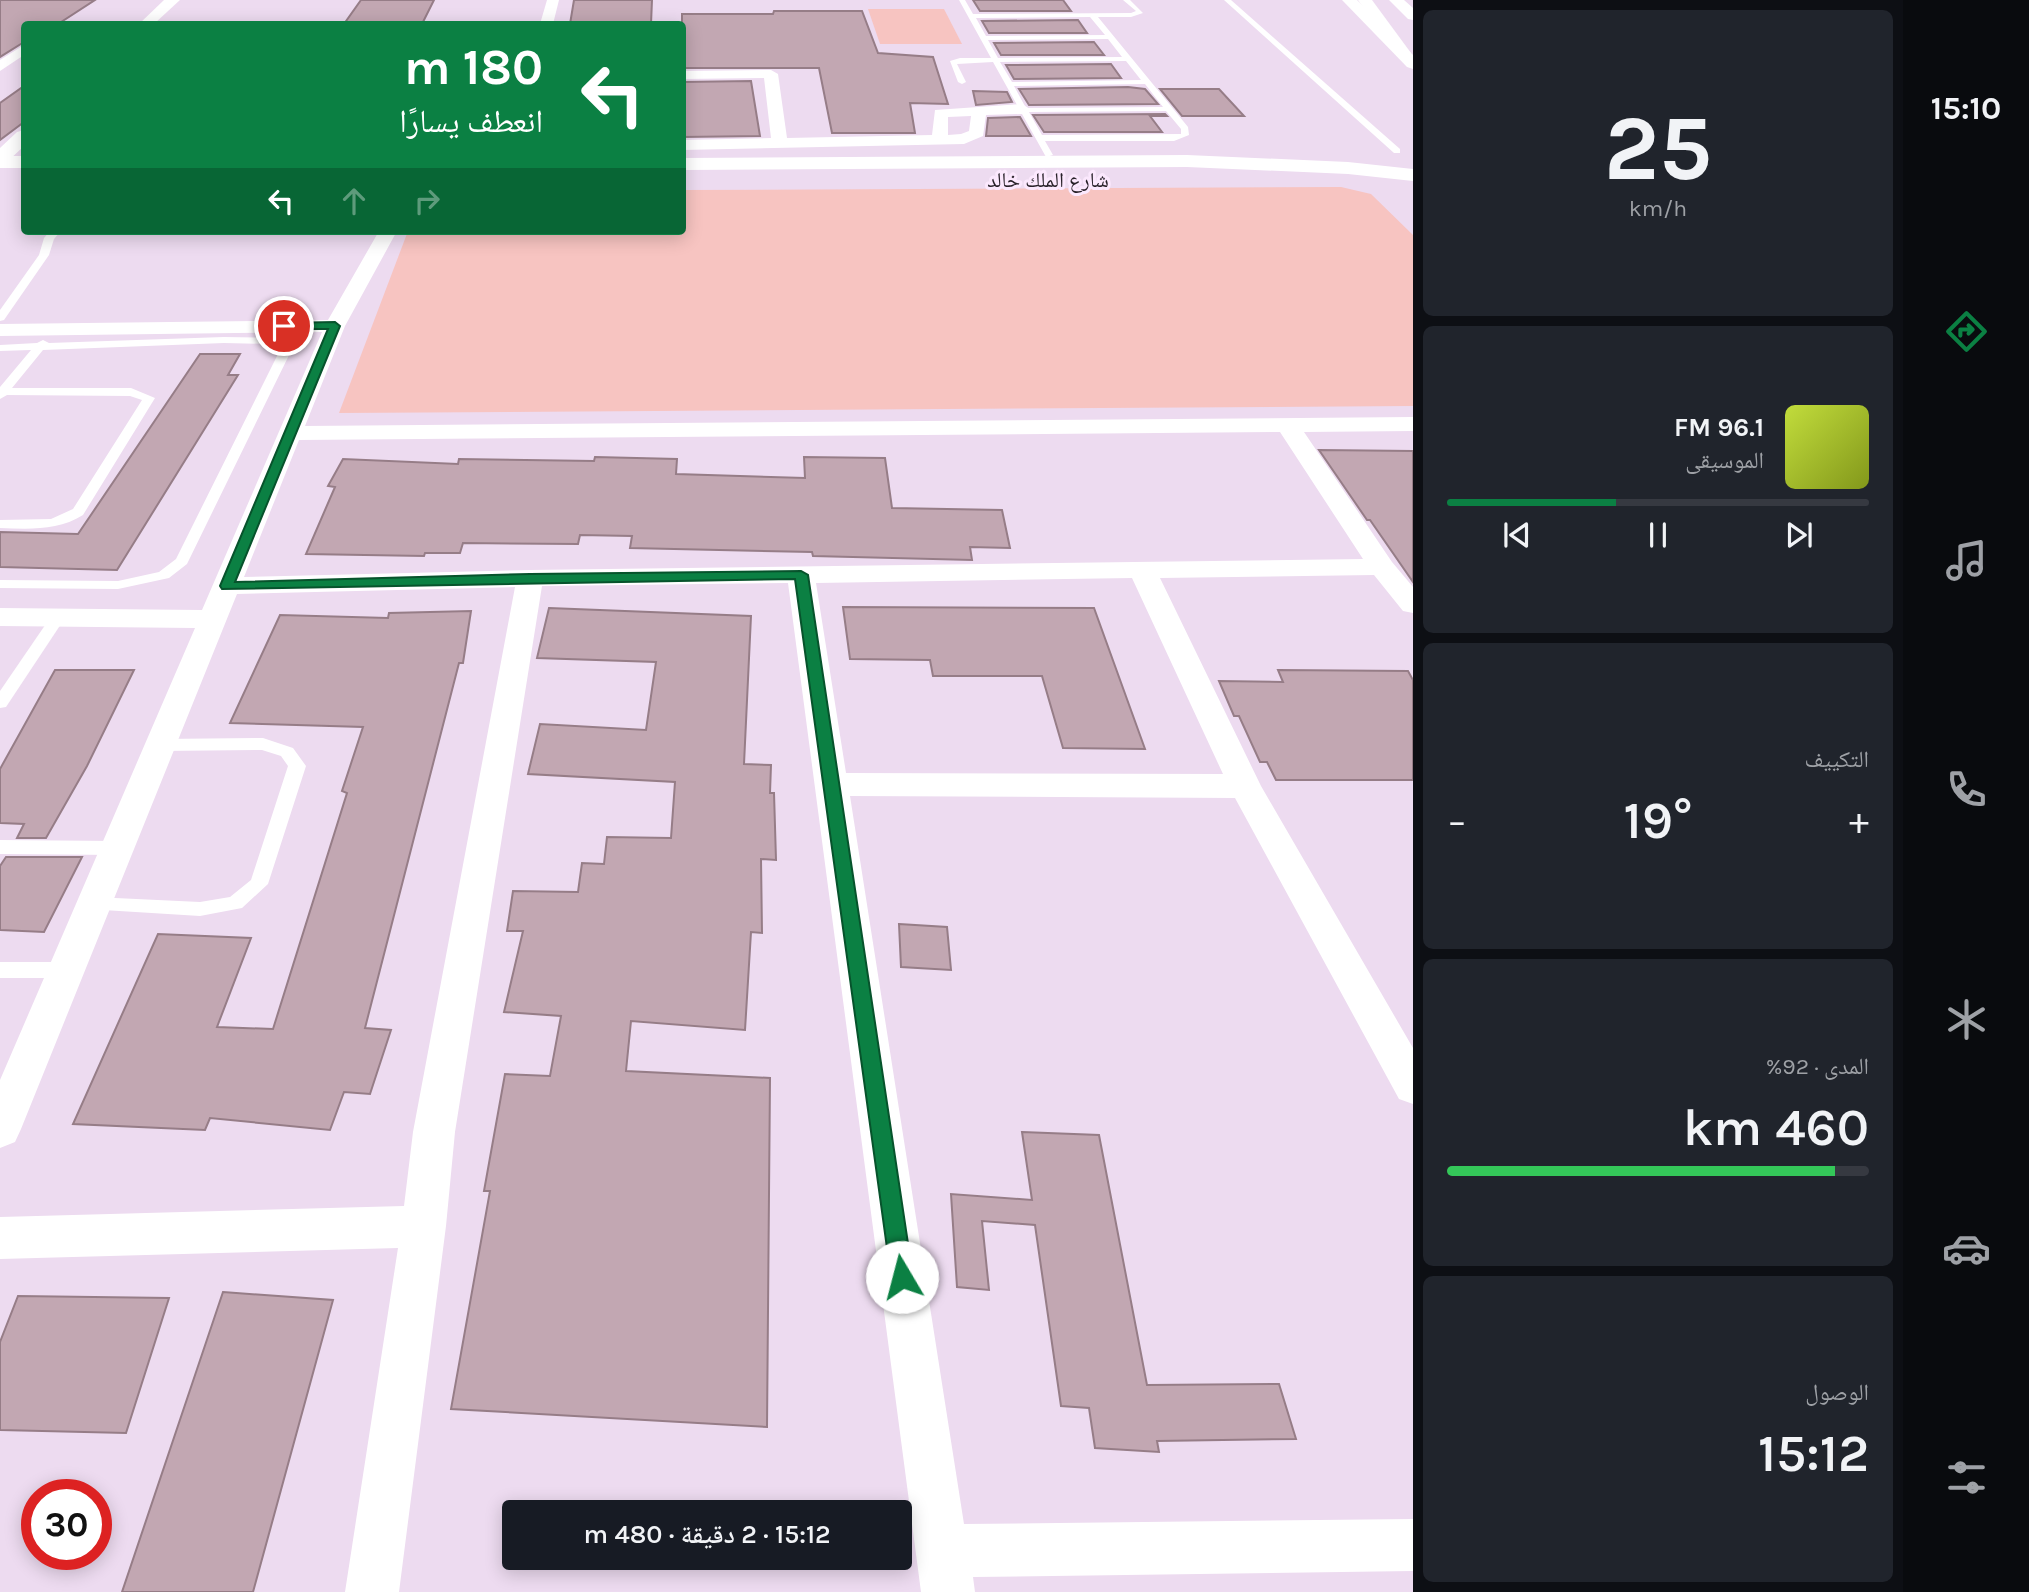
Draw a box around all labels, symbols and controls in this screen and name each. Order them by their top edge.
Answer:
text: 180 m [404,39,543,96]
icon: left [567,49,658,140]
text: 15:10 [1931,90,2001,127]
text: 25 [1604,96,1712,202]
text: انعطف يسارًا [399,103,543,140]
street label: شارع الملك خالد [987,168,1109,193]
icon: left [262,182,300,220]
icon: ahead [335,182,373,220]
icon: right [408,182,446,220]
text: km/h [1629,195,1687,222]
pin [254,296,314,356]
icon: arrive [265,307,303,345]
icon: directions [1942,307,1991,356]
text: 96.1 FM [1674,412,1764,443]
text: الموسيقى [1685,447,1764,474]
icon: previous [1498,516,1536,554]
icon: pause [1639,516,1677,554]
icon: next [1780,516,1818,554]
icon: music [1942,536,1991,585]
text: التكييف [1804,746,1869,773]
icon: phone [1942,765,1991,814]
text: 19° [1624,790,1692,851]
text: − [1447,799,1467,844]
text: + [1849,799,1869,844]
icon: climate [1942,995,1991,1044]
text: المدى · 92% [1766,1053,1869,1080]
text: 460 km [1683,1097,1869,1158]
icon: car [1942,1224,1991,1273]
position arrow [865,1240,939,1314]
text: الوصول [1805,1379,1869,1406]
text: 15:12 [1758,1423,1869,1484]
icon: filters [1942,1453,1991,1502]
speed limit sign: 30 [21,1479,112,1570]
text: 15:12 · 2 دقيقة · 480 m [583,1519,831,1550]

